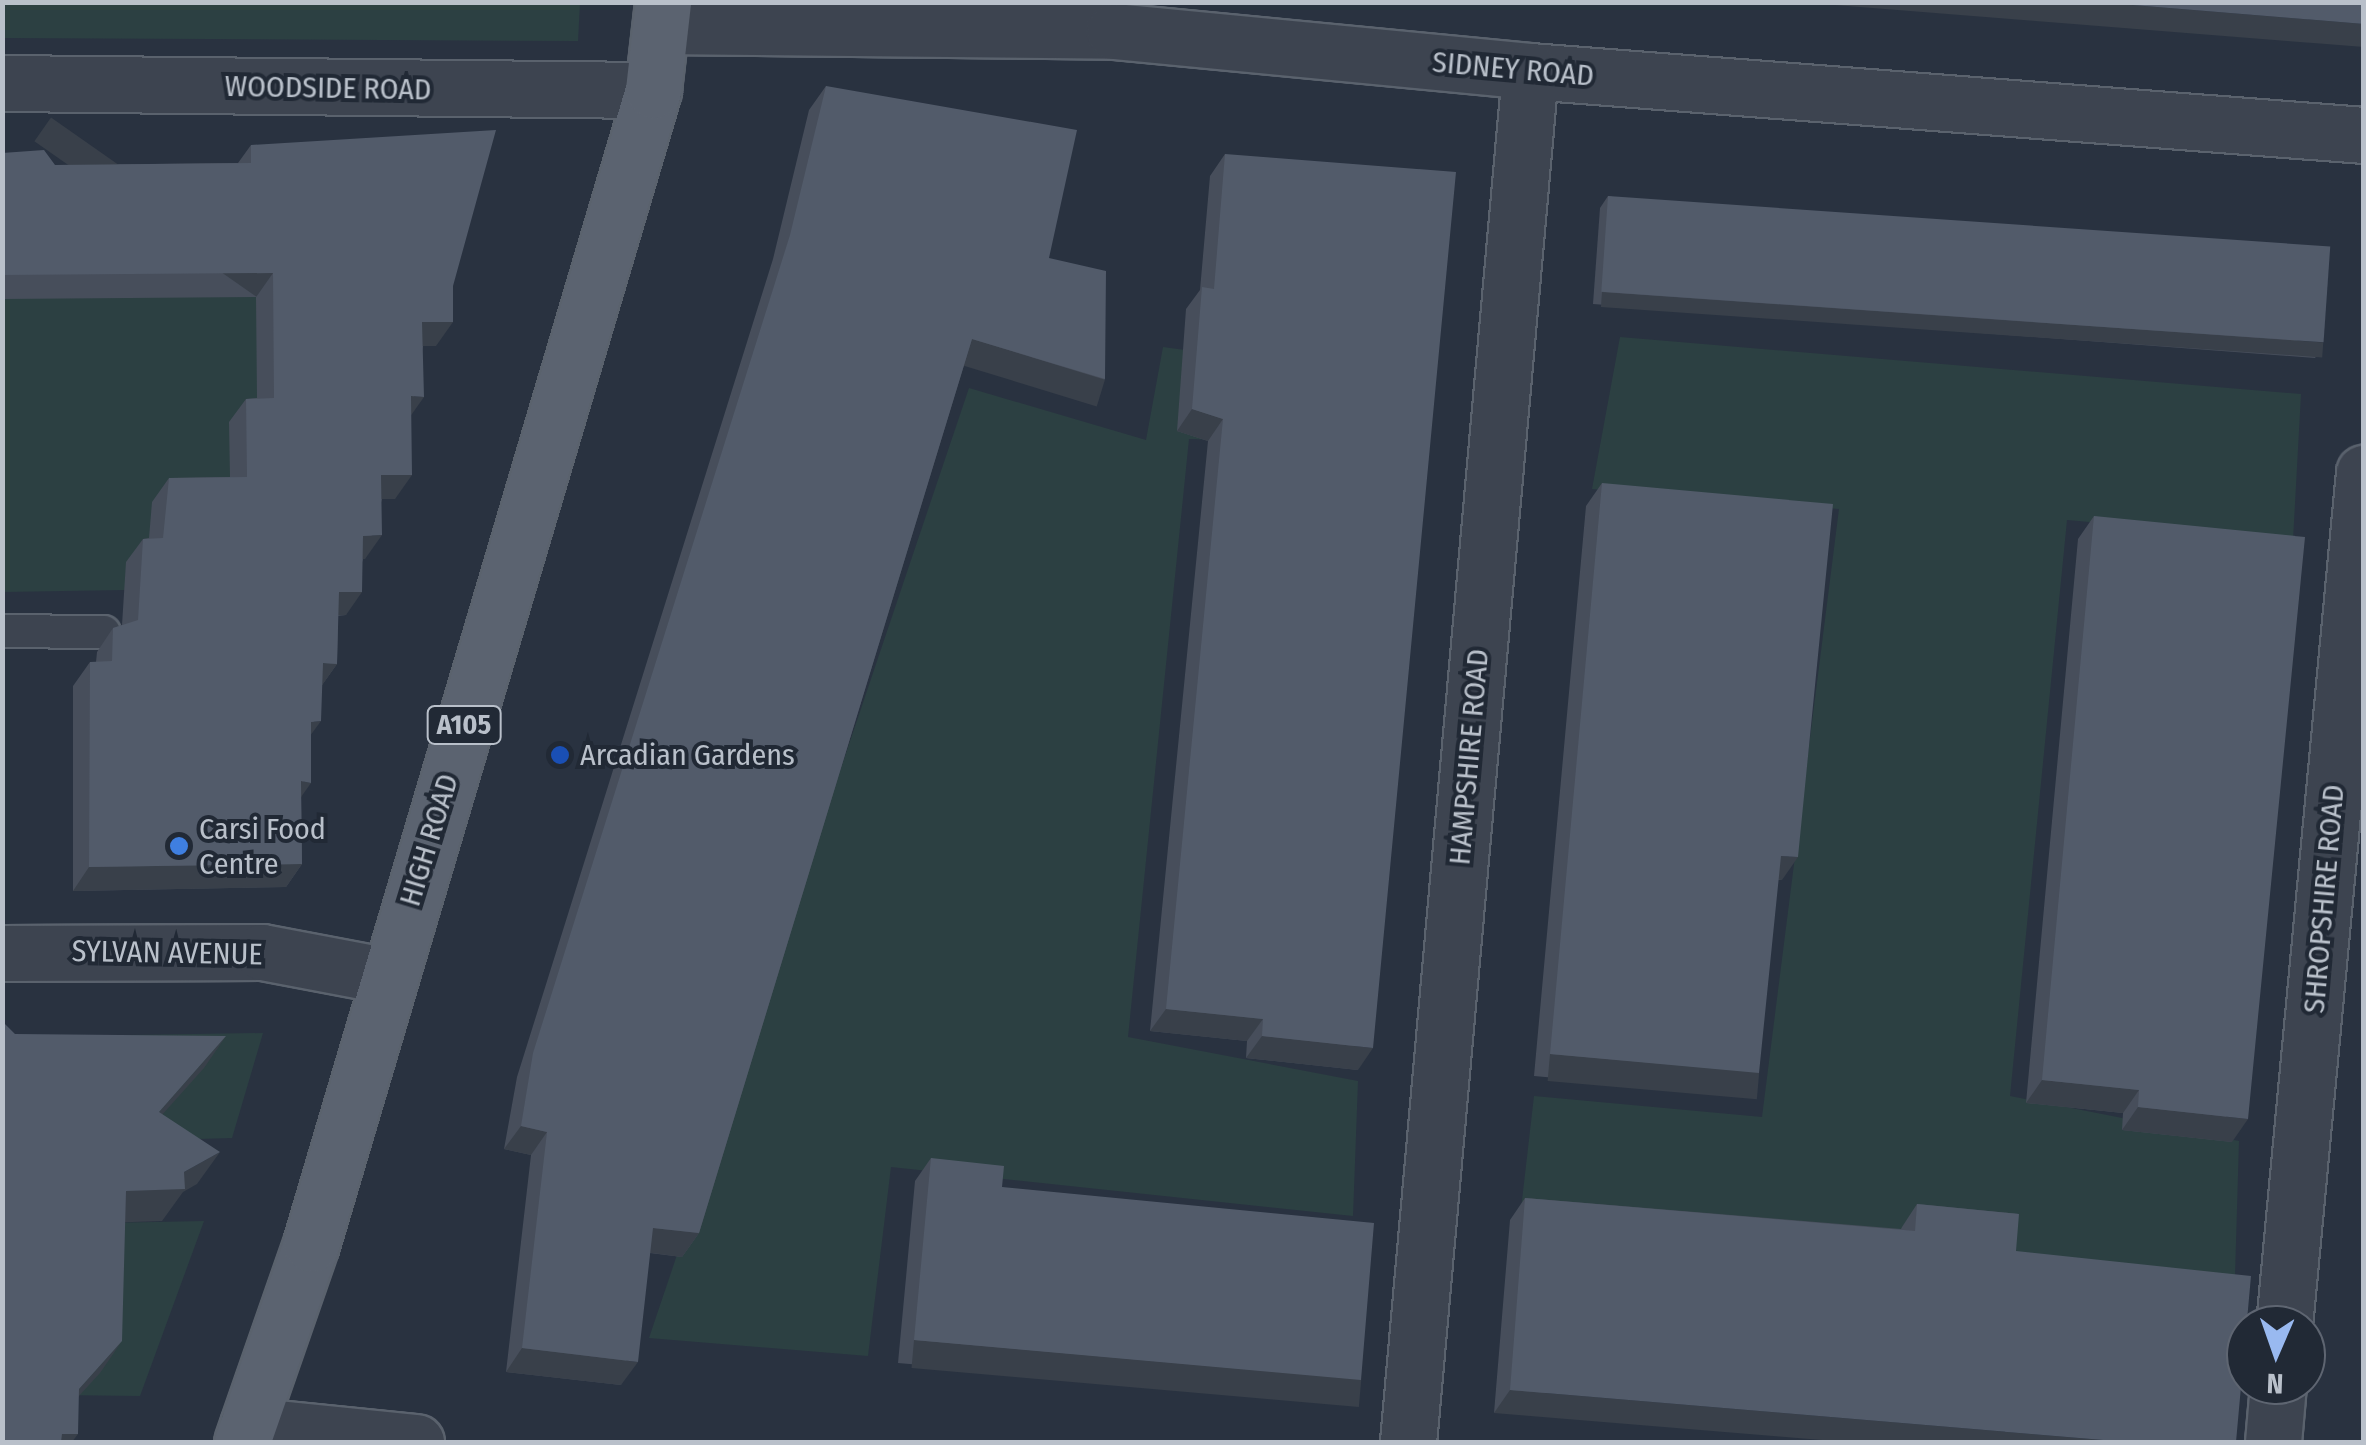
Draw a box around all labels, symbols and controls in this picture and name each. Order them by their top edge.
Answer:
street label: SIDNEY ROAD [1431,44,1595,94]
street label: WOODSIDE ROAD [224,68,432,108]
street label: HAMPSHIRE ROAD [1442,648,1496,866]
road number: A105 [426,702,502,748]
place label: Arcadian Gardens [580,737,795,773]
marker: Arcadian Gardens [549,744,571,766]
street label: HIGH ROAD [392,770,466,910]
street label: SHROPSHIRE ROAD [2296,783,2352,1015]
place label: Carsi Food Centre [199,811,326,882]
marker: Carsi Food Centre [168,835,190,857]
street label: SYLVAN AVENUE [71,933,263,973]
north arrow [2226,1305,2326,1405]
text: N [2266,1367,2284,1400]

